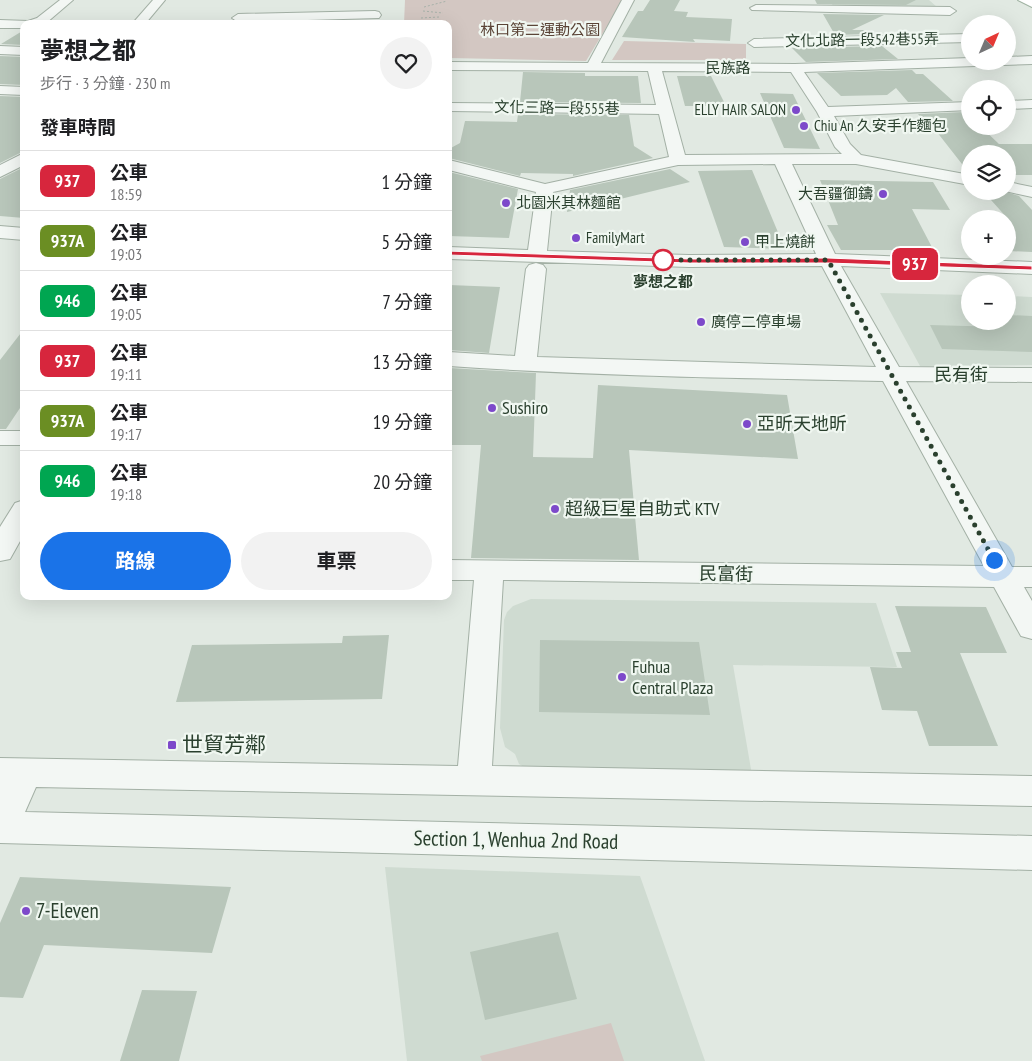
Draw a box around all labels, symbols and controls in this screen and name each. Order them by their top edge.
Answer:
north arrow [961,15,1016,70]
map controls [961,15,1016,330]
park label: 林口第二運動公園 [480,20,600,39]
street label: 文化北路一段542巷55弄 [785,29,939,50]
text: 夢想之都 [40,35,136,66]
button: heart [380,37,432,89]
street label: 民族路 [705,58,751,77]
text: 步行 · 3 分鐘 · 230 m [40,73,170,93]
button: locate [961,80,1016,135]
street label: 文化三路一段555巷 [494,97,620,118]
place label: ELLY HAIR SALON [695,100,786,119]
marker: ELLY HAIR SALON [790,104,802,116]
text: 發車時間 [40,115,116,139]
place label: Chiu An 久安手作麵包 [814,116,947,135]
marker: Chiu An 久安手作麵包 [798,120,810,132]
button: layers [961,145,1016,200]
text: 公車 [110,160,148,184]
text: 937 [55,169,80,192]
text: 1 分鐘 [381,170,432,194]
text: 18:59 [110,184,142,204]
place label: 大吾疆御鑄 [798,184,873,203]
marker: 大吾疆御鑄 [877,188,889,200]
place label: 北園米其林麵館 [516,193,621,212]
marker: 北園米其林麵館 [500,197,512,209]
button: + [961,210,1016,265]
text: 公車 [110,220,148,244]
place label: FamilyMart [586,228,645,247]
text: 937A [51,229,84,252]
text: 5 分鐘 [381,230,432,254]
marker: FamilyMart [570,232,582,244]
place label: 甲上燒餅 [755,232,815,251]
marker: 甲上燒餅 [739,236,751,248]
text: 19:03 [110,244,142,264]
line badge: 937 [886,248,944,280]
marker: 夢想之都 [652,249,674,271]
text: 937 [902,252,928,275]
place label: 夢想之都 [633,272,693,291]
button: − [961,275,1016,330]
text: 公車 [110,280,148,304]
text: 946 [55,289,80,312]
text: 7 分鐘 [382,290,432,314]
text: 19:05 [110,304,142,324]
place label: 廣停二停車場 [711,312,801,331]
marker: 廣停二停車場 [695,316,707,328]
text: 公車 [110,340,148,364]
text: 937 [55,349,80,372]
text: 13 分鐘 [373,350,432,374]
street label: 民有街 [934,363,988,386]
text: 19:11 [110,364,142,384]
place label: Sushiro [502,396,548,419]
text: 公車 [110,400,148,424]
marker: Sushiro [486,402,498,414]
text: 937A [51,409,84,432]
text: 19 分鐘 [373,410,432,434]
place label: 亞昕天地昕 [757,412,847,435]
marker: 亞昕天地昕 [741,418,753,430]
text: 19:17 [110,424,142,444]
text: 公車 [110,460,148,484]
text: 946 [55,469,80,492]
text: 20 分鐘 [373,470,432,494]
text: 19:18 [110,484,142,504]
place label: 超級巨星自助式 KTV [565,497,720,520]
marker: 超級巨星自助式 KTV [549,503,561,515]
button: 路線 [40,532,231,590]
button: 車票 [241,532,432,590]
your location [982,548,1007,573]
street label: 民富街 [699,562,753,585]
place label: Fuhua Central Plaza [632,655,713,699]
marker: Fuhua Central Plaza [616,671,628,683]
place label: 世貿芳鄰 [182,731,266,758]
marker: 世貿芳鄰 [166,739,178,751]
street label: Section 1, Wenhua 2nd Road [413,824,619,855]
place label: 7-Eleven [36,897,99,924]
marker: 7-Eleven [20,905,32,917]

